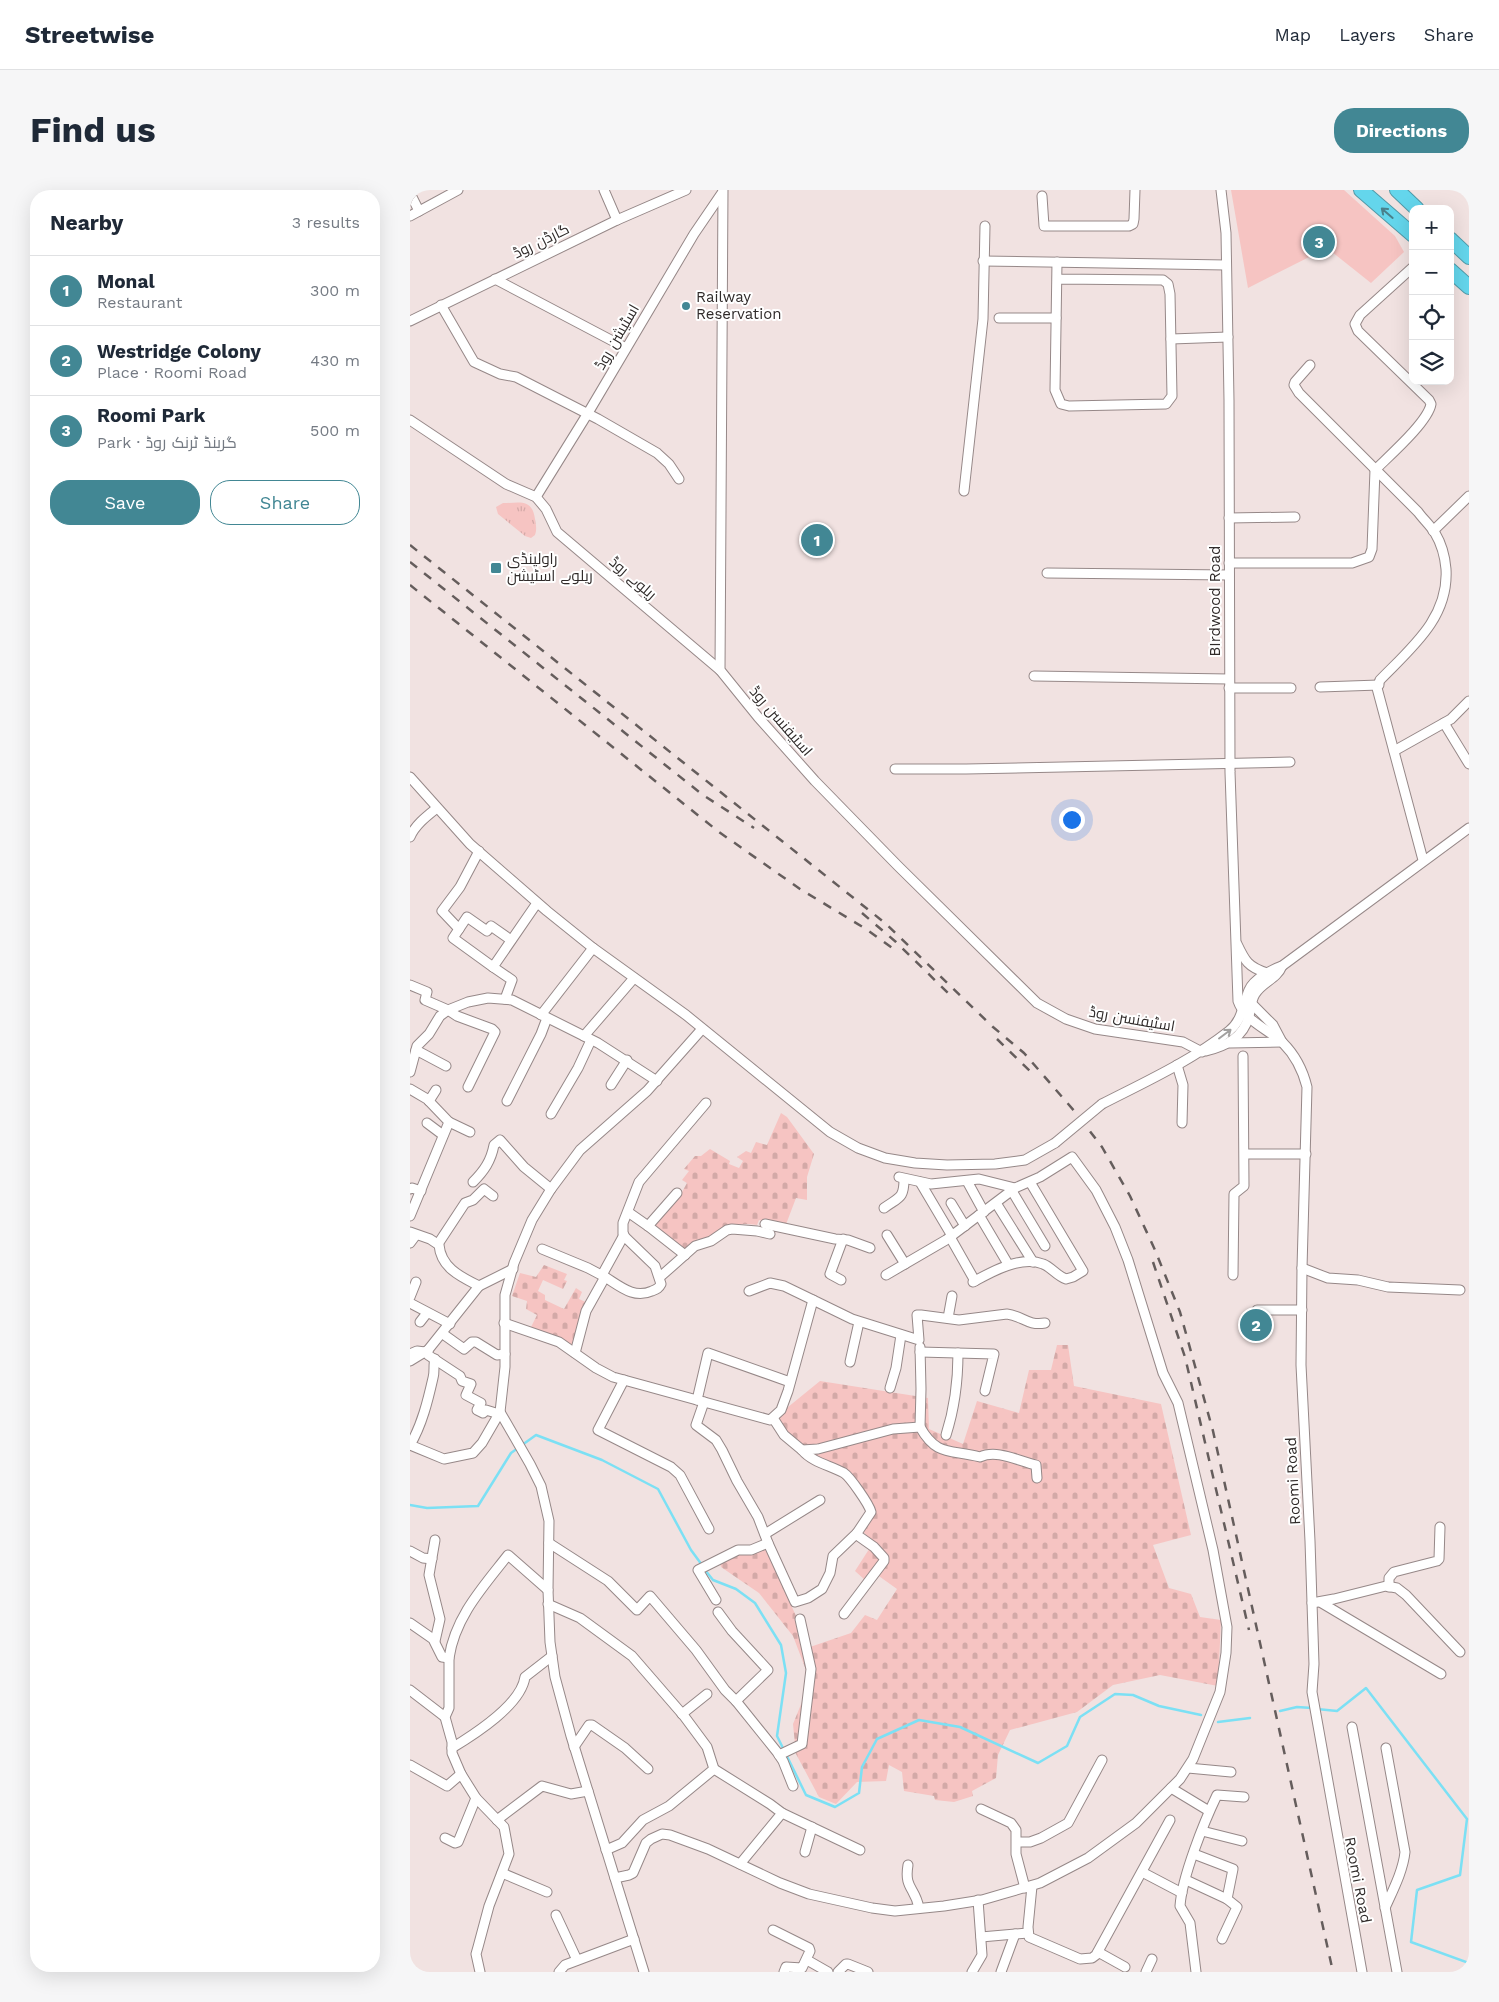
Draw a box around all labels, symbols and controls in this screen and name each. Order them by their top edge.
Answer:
text: Streetwise [25,21,154,49]
text: Map [1274,24,1311,45]
text: Layers [1339,24,1396,45]
text: Share [1424,24,1474,45]
button: Directions [1334,108,1469,153]
text: Find us [30,109,156,151]
map controls [1409,205,1454,385]
button: + [1409,205,1454,250]
one-way arrow [1381,207,1394,218]
text: Nearby [50,210,123,235]
text: 3 results [292,213,360,232]
street label: گارڈن روڈ [510,220,572,263]
pin: 3 [1303,223,1335,261]
button: − [1409,250,1454,295]
text: Monal [97,270,155,293]
text: 1 [63,281,69,300]
text: 300 m [310,281,360,300]
place label: Railway Reservation [696,288,781,323]
text: Restaurant [97,293,183,312]
button: locate [1409,295,1454,340]
marker: Railway Reservation [680,300,692,312]
street label: اسٹیشن روڈ [591,301,644,374]
text: Westridge Colony [97,340,261,363]
button: layers [1409,340,1454,385]
text: 2 [61,351,71,370]
text: 430 m [310,351,360,370]
text: Place · Roomi Road [97,363,247,382]
text: Roomi Park [97,404,205,427]
text: 3 [61,421,71,440]
text: 500 m [310,421,360,440]
text: Park · گرینڈ ٹرنک روڈ [97,433,237,452]
button: Save [50,480,200,525]
button: Share [210,480,360,525]
pin: 1 [801,521,833,559]
street label: BIrdwood Road [1206,546,1224,656]
place label: راولپنڈی ریلوے اسٹیشن [507,550,593,586]
street label: ریلوے روڈ [606,553,660,603]
marker: راولپنڈی ریلوے اسٹیشن [489,561,503,575]
street label: اسٹیفنسن روڈ [745,682,816,760]
your location [1059,807,1085,833]
street label: اسٹیفنسن روڈ [1087,1003,1176,1036]
one-way arrow [1218,1029,1232,1039]
pin: 2 [1240,1306,1272,1344]
street label: Roomi Road [1282,1437,1304,1525]
street label: Roomi Road [1341,1835,1375,1925]

